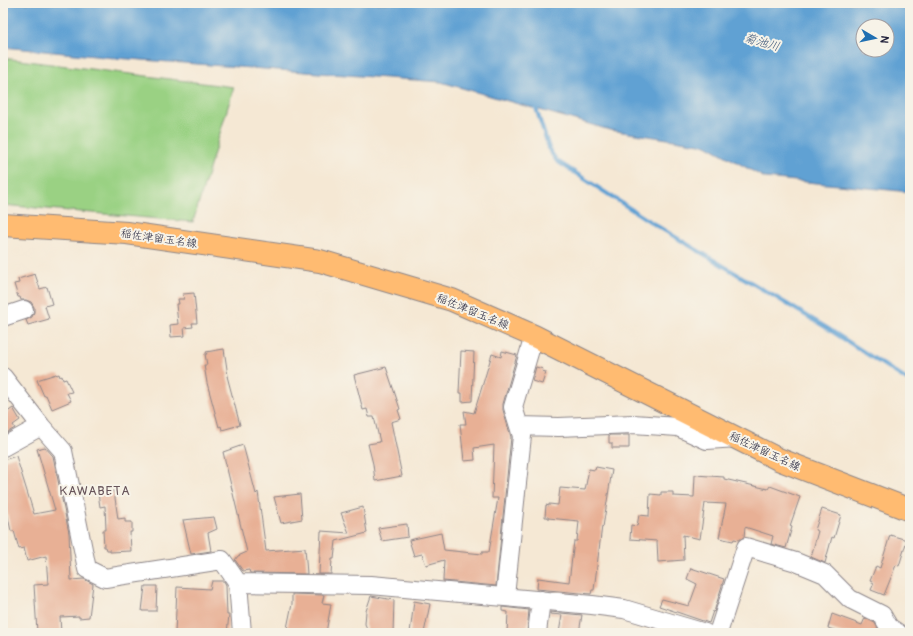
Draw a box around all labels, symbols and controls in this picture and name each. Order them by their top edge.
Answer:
north arrow [855,18,895,58]
water label: 菊池川 [742,30,781,55]
text: N [877,35,891,45]
street label: 稲佐津留玉名線 [120,227,198,250]
street label: 稲佐津留玉名線 [435,291,511,332]
street label: 稲佐津留玉名線 [727,429,802,474]
district label: KAWABETA [59,483,131,499]

